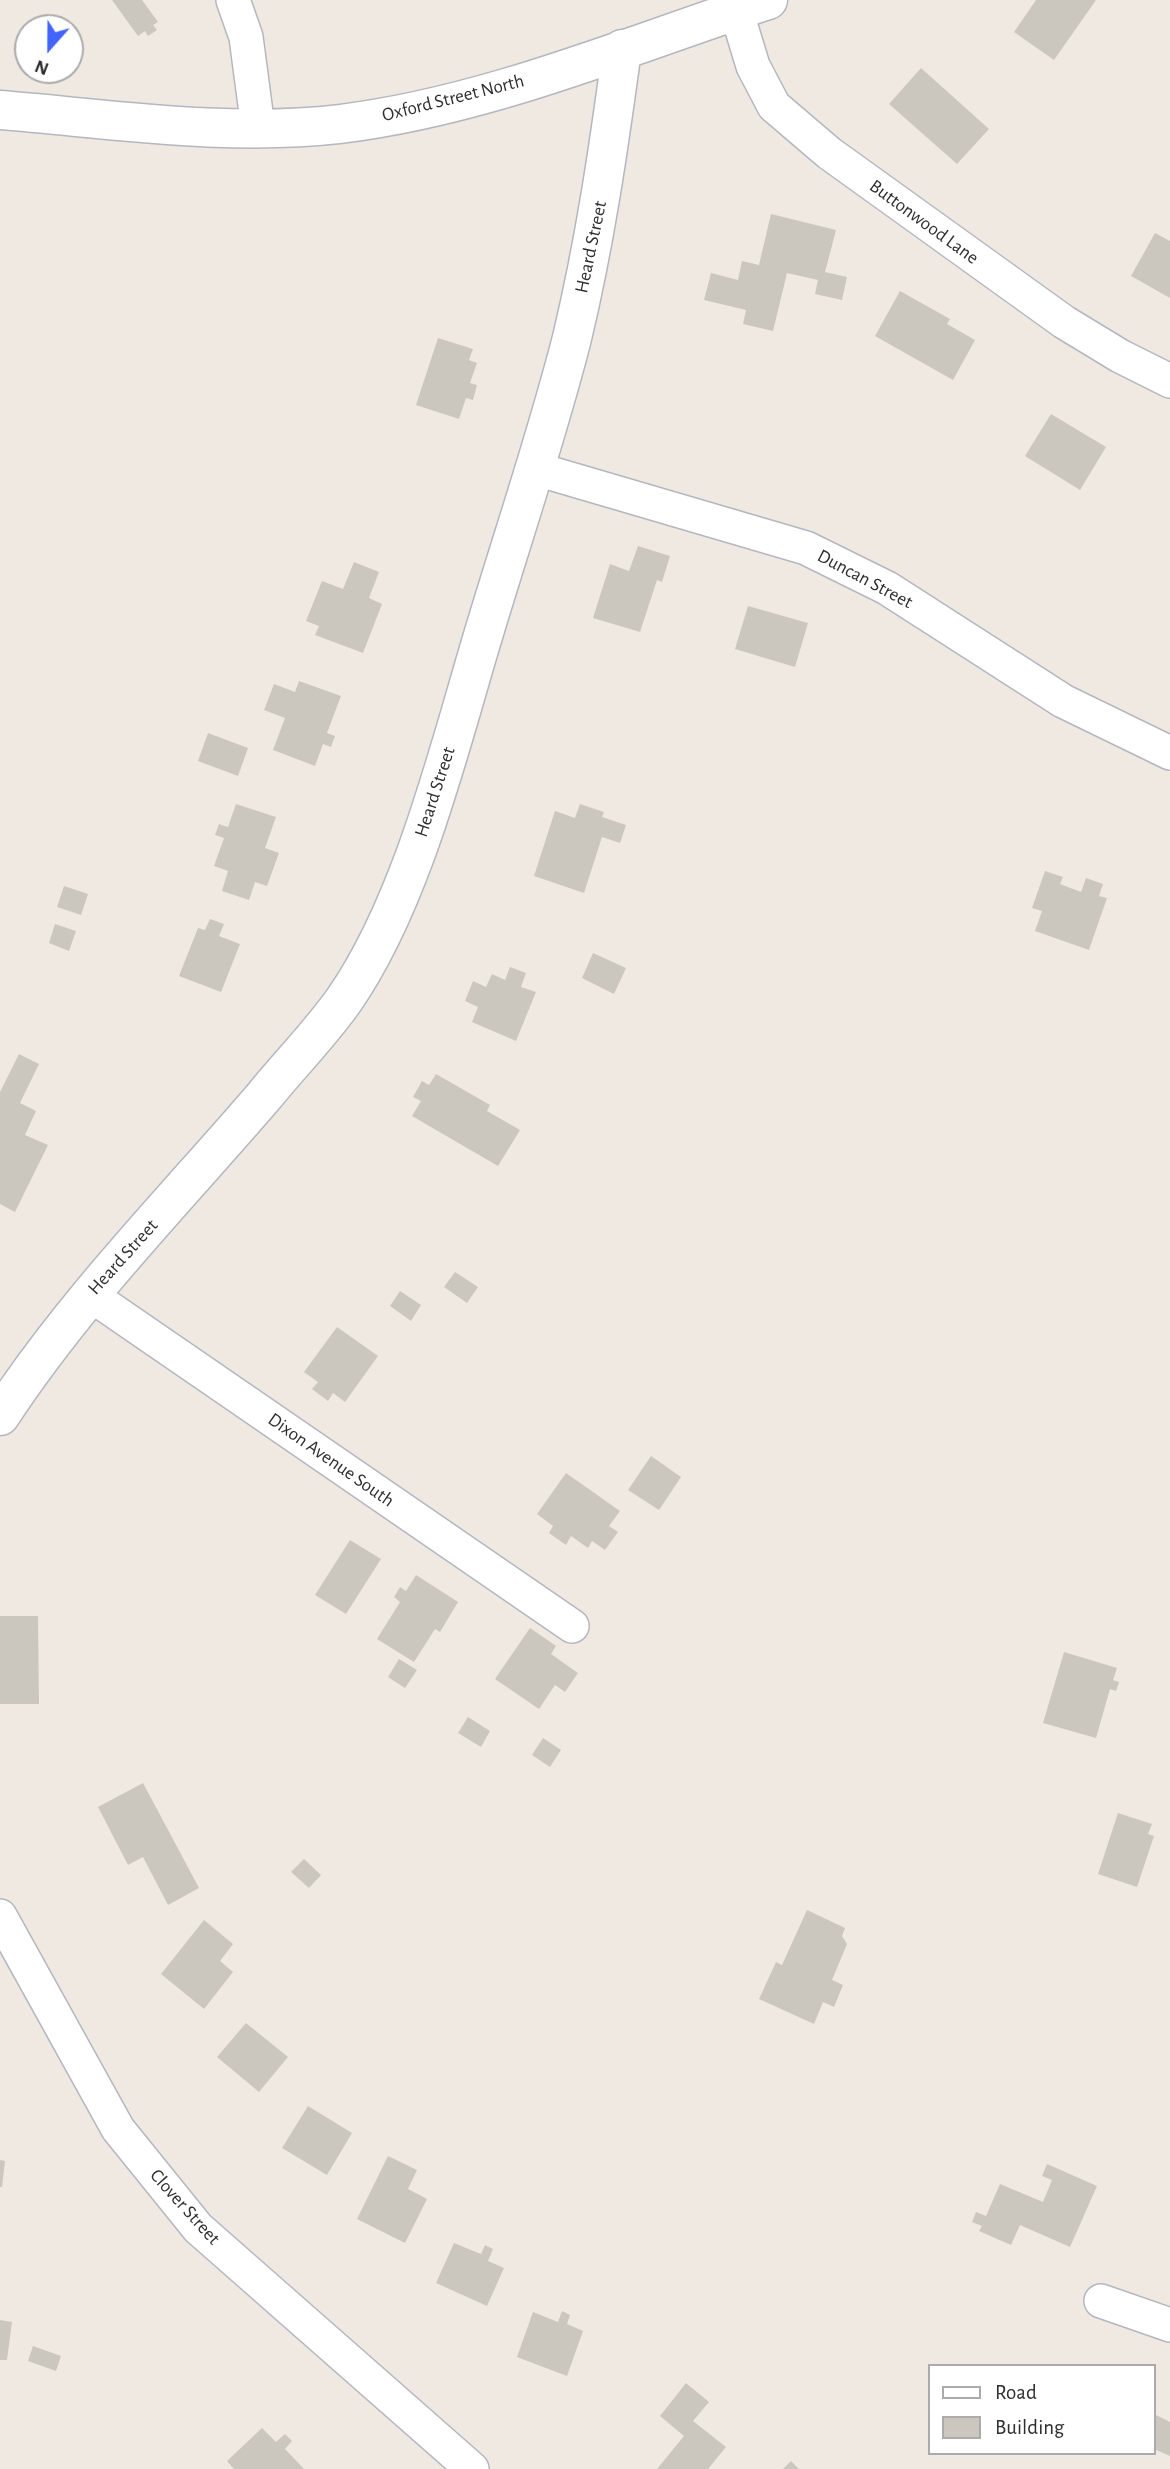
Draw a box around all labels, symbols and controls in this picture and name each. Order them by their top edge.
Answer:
north arrow [14,14,84,84]
text: N [32,56,52,78]
street label: Oxford Street North [380,69,526,127]
street label: Buttonwood Lane [865,175,983,269]
street label: Heard Street [570,199,612,295]
street label: Duncan Street [813,544,917,614]
street label: Heard Street [410,744,460,840]
street label: Heard Street [83,1215,163,1299]
street label: Dixon Avenue South [263,1408,399,1512]
street label: Clover Street [145,2164,225,2250]
legend [928,2364,1156,2455]
text: Road [995,2382,1037,2403]
text: Building [995,2417,1064,2438]

